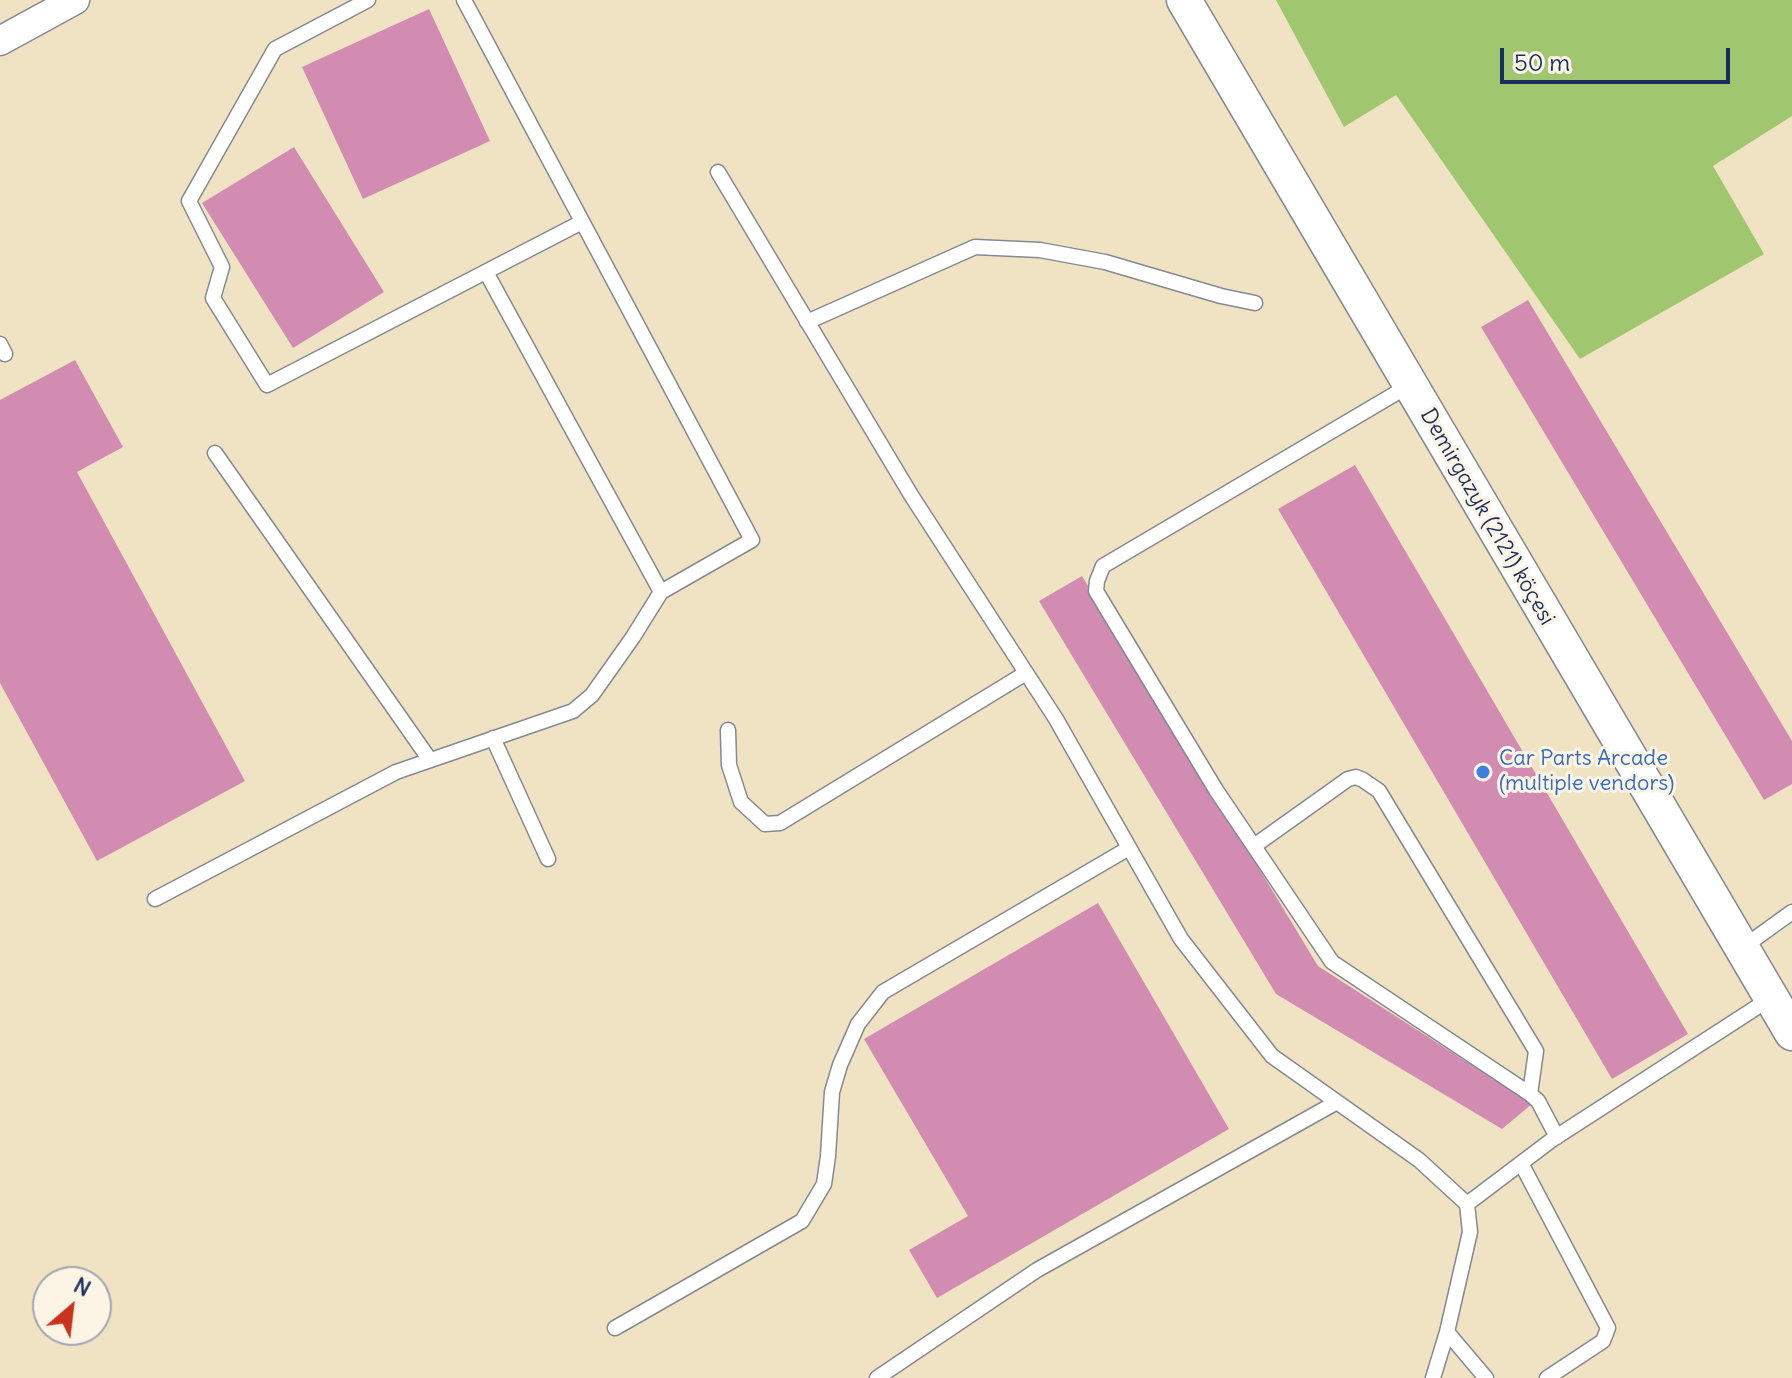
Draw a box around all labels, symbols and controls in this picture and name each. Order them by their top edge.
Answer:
scale bar [1504,32,1734,82]
text: 50 m [1514,47,1570,77]
street label: Demirgazyk (2121) köçesi [1414,404,1560,630]
place label: Car Parts Arcade (multiple vendors) [1499,746,1674,798]
marker: Car Parts Arcade (multiple vendors) [1474,763,1492,781]
north arrow [32,1266,112,1346]
text: N [69,1271,96,1303]

